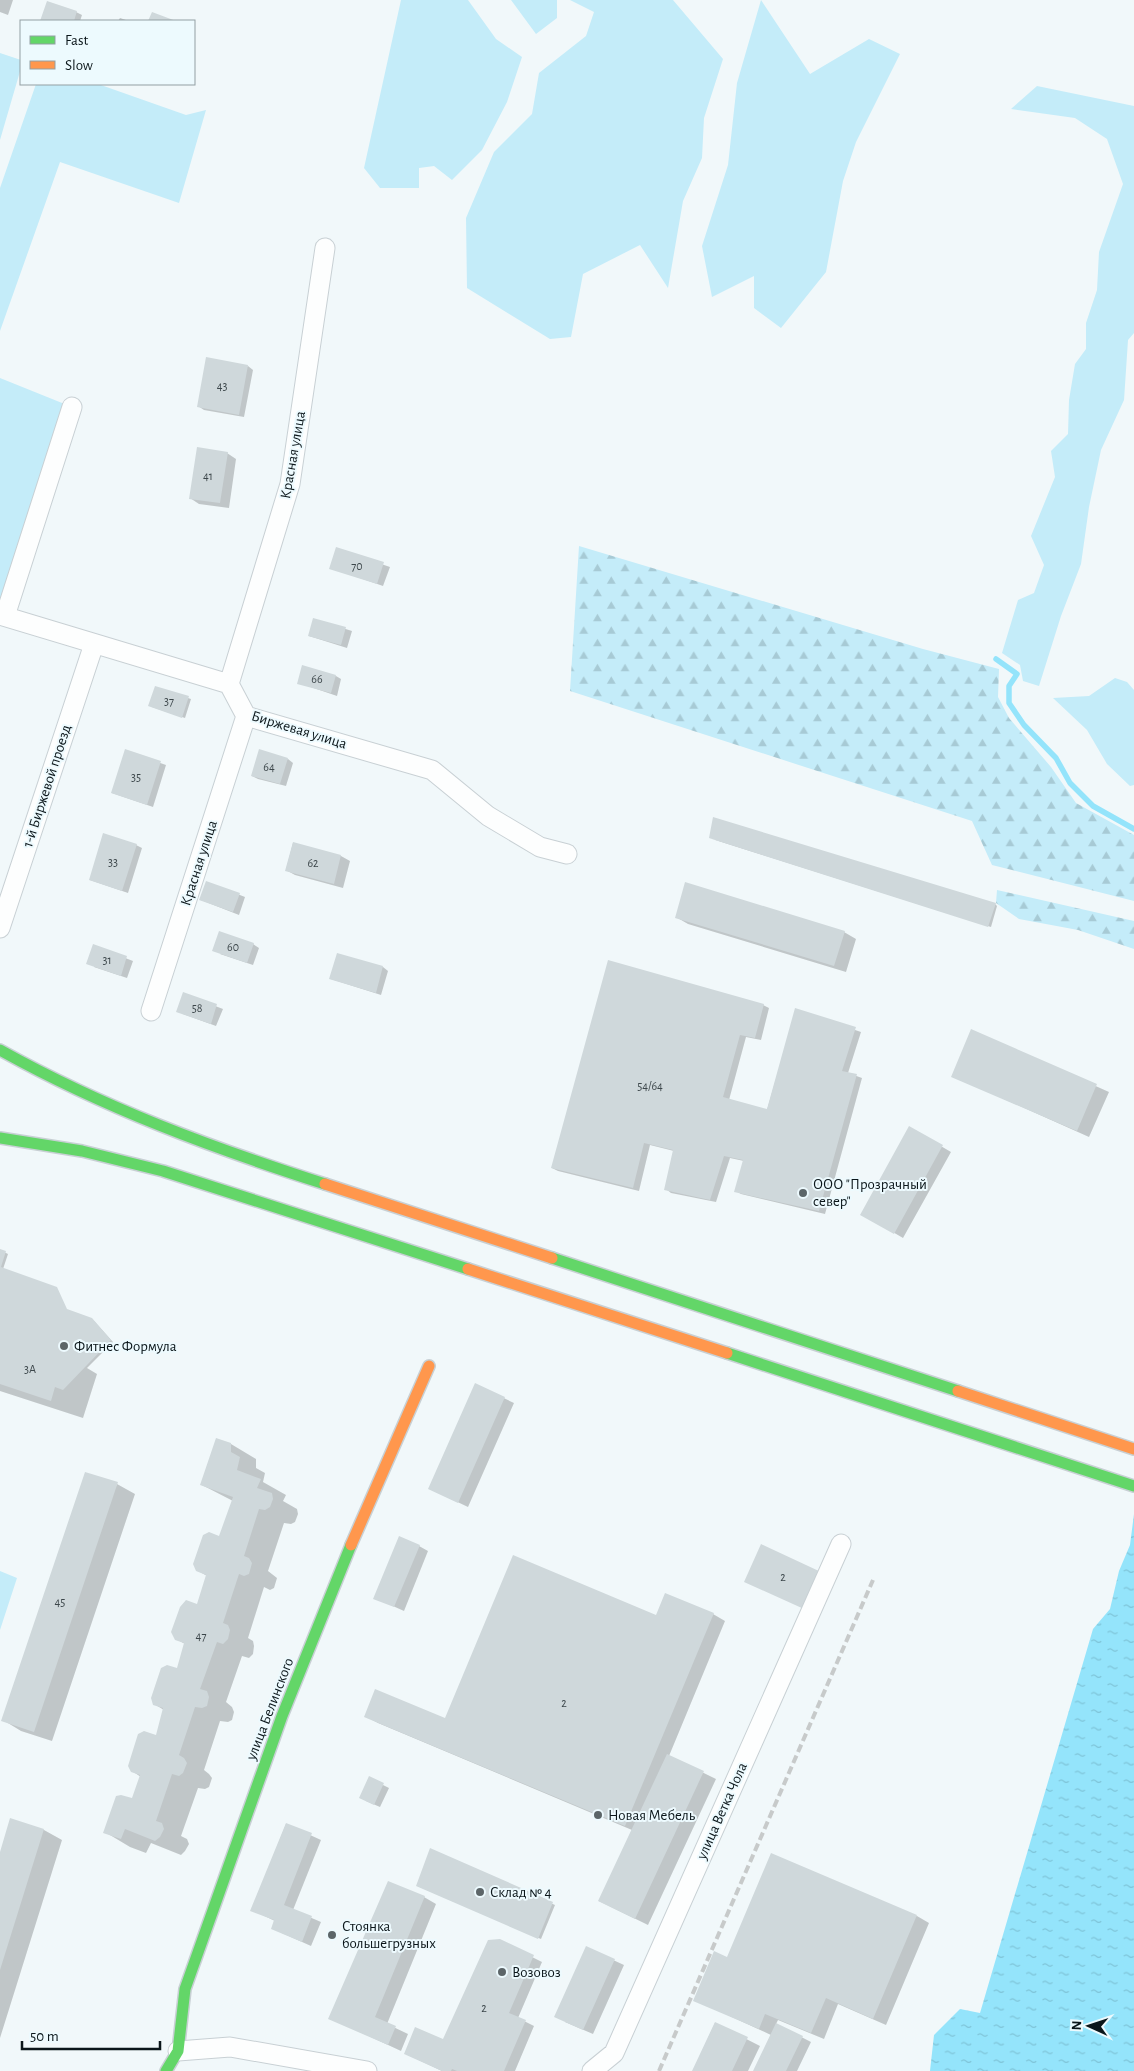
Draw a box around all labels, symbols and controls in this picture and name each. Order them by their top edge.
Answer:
legend [20,20,195,85]
text: Fast [65,33,89,48]
text: Slow [65,58,93,73]
house number: 43 [217,380,227,392]
street label: Красная улица [278,410,308,500]
house number: 41 [203,470,213,482]
house number: 70 [351,560,363,572]
house number: 66 [311,673,323,685]
house number: 37 [164,695,174,707]
street label: Биржевая улица [249,708,349,752]
street label: 1-й Биржевой проезд [20,723,74,849]
house number: 64 [263,761,275,773]
house number: 35 [131,771,141,783]
street label: Красная улица [178,818,220,908]
house number: 33 [108,856,118,868]
house number: 62 [307,857,319,869]
house number: 60 [227,941,239,953]
house number: 31 [102,954,112,966]
house number: 58 [192,1002,203,1014]
house number: 54/64 [637,1080,663,1092]
place label: ООО "Прозрачный север" [813,1177,927,1209]
marker: ООО "Прозрачный север" [797,1187,809,1199]
place label: Фитнес Формула [74,1339,177,1354]
marker: Фитнес Формула [58,1340,70,1352]
house number: 3А [24,1363,36,1375]
house number: 2 [780,1571,786,1583]
house number: 45 [55,1596,65,1608]
house number: 47 [196,1630,206,1642]
street label: улица Белинского [243,1656,296,1763]
house number: 2 [561,1697,567,1709]
street label: улица Ветка Чола [694,1760,750,1863]
place label: Новая Мебель [608,1808,696,1823]
marker: Новая Мебель [592,1809,604,1821]
place label: Склад № 4 [490,1885,552,1900]
marker: Склад № 4 [474,1886,486,1898]
place label: Стоянка большегрузных [342,1919,436,1951]
marker: Стоянка большегрузных [326,1929,338,1941]
place label: Возовоз [512,1965,561,1980]
marker: Возовоз [496,1966,508,1978]
north arrow [1064,2001,1114,2051]
house number: 2 [481,2002,487,2014]
scale bar [22,2018,160,2050]
text: N [1070,2020,1084,2031]
text: 50 m [30,2029,59,2044]

